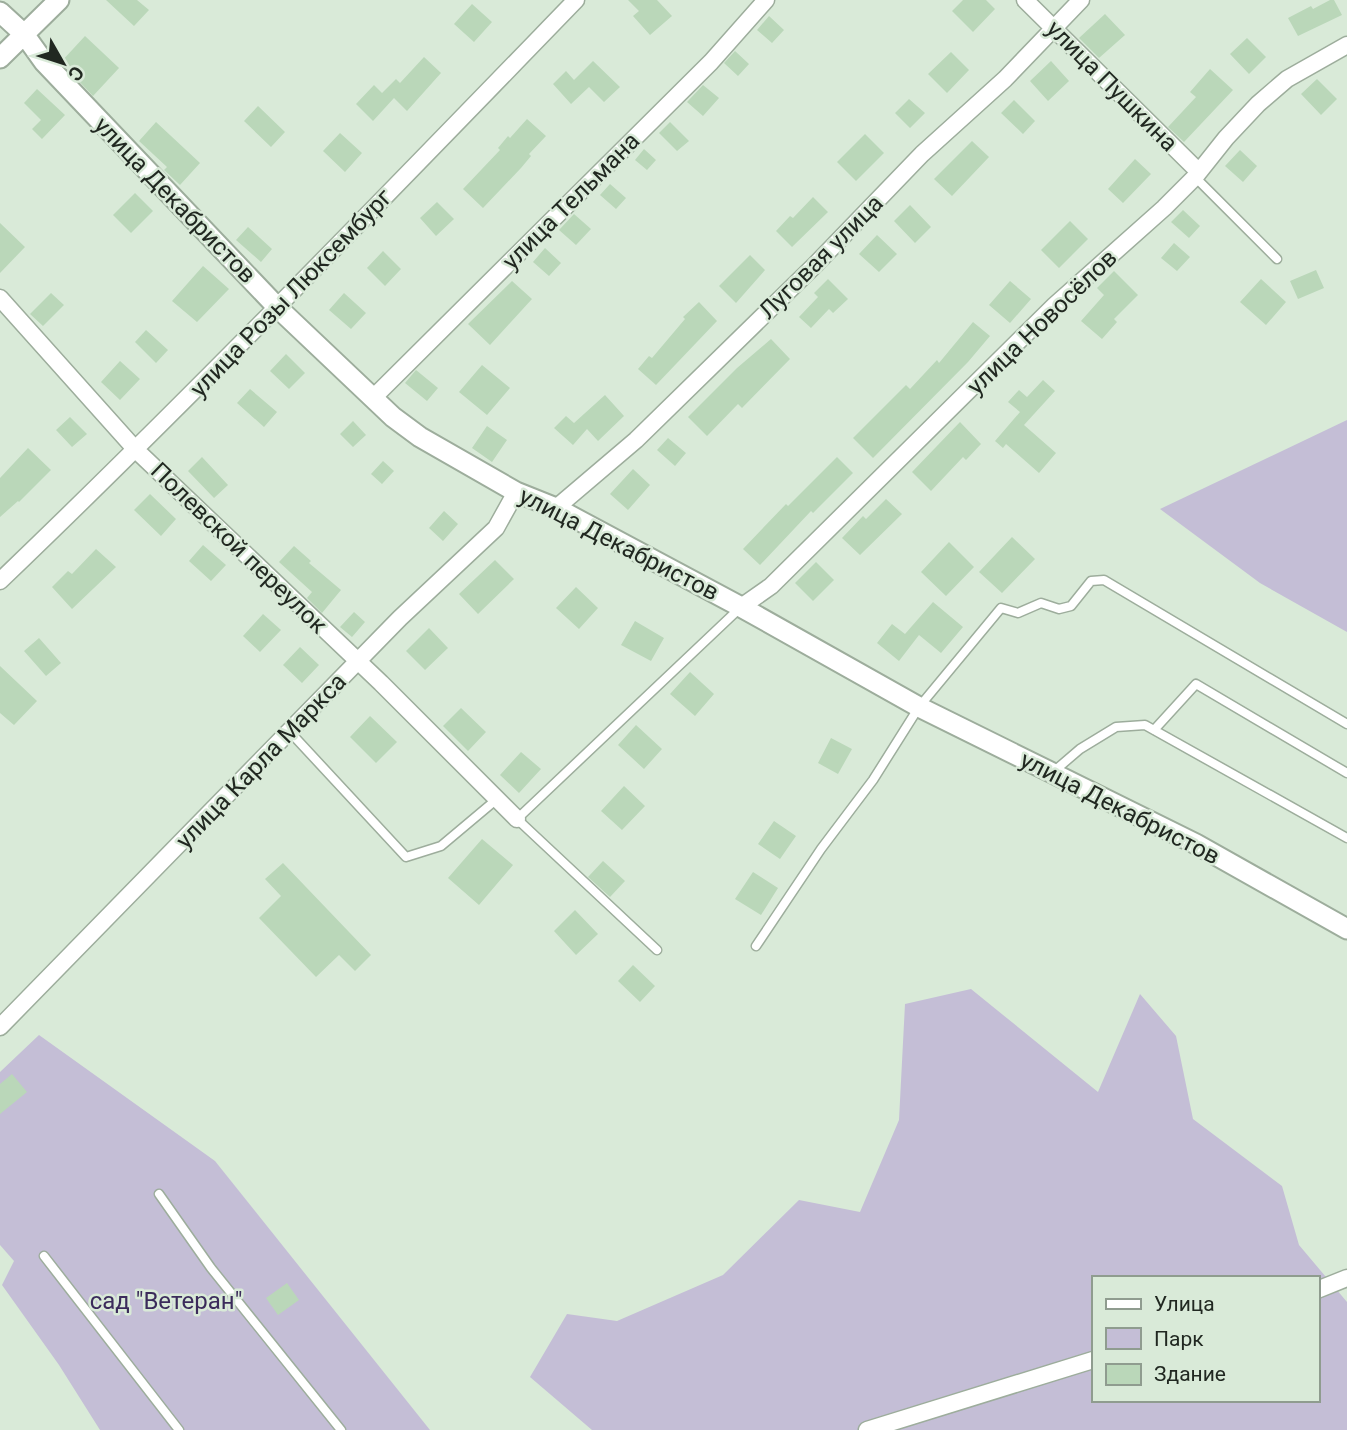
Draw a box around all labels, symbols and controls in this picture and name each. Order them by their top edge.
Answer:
street label: улица Пушкина [1041,15,1183,157]
north arrow [28,28,98,98]
text: С [63,61,89,85]
street label: улица Декабристов [88,111,262,289]
street label: улица Тельмана [497,127,645,275]
street label: улица Розы Люксембург [184,183,398,403]
street label: Луговая улица [753,189,889,325]
street label: улица Новосёлов [962,244,1122,400]
street label: Полевской переулок [145,457,333,639]
street label: улица Декабристов [515,482,723,606]
street label: улица Карла Маркса [170,668,352,854]
street label: улица Декабристов [1016,746,1224,870]
legend [1092,1276,1319,1402]
park label: сад "Ветеран" [90,1287,242,1315]
text: Улица [1154,1292,1215,1316]
text: Парк [1154,1327,1204,1351]
text: Здание [1154,1362,1226,1386]

